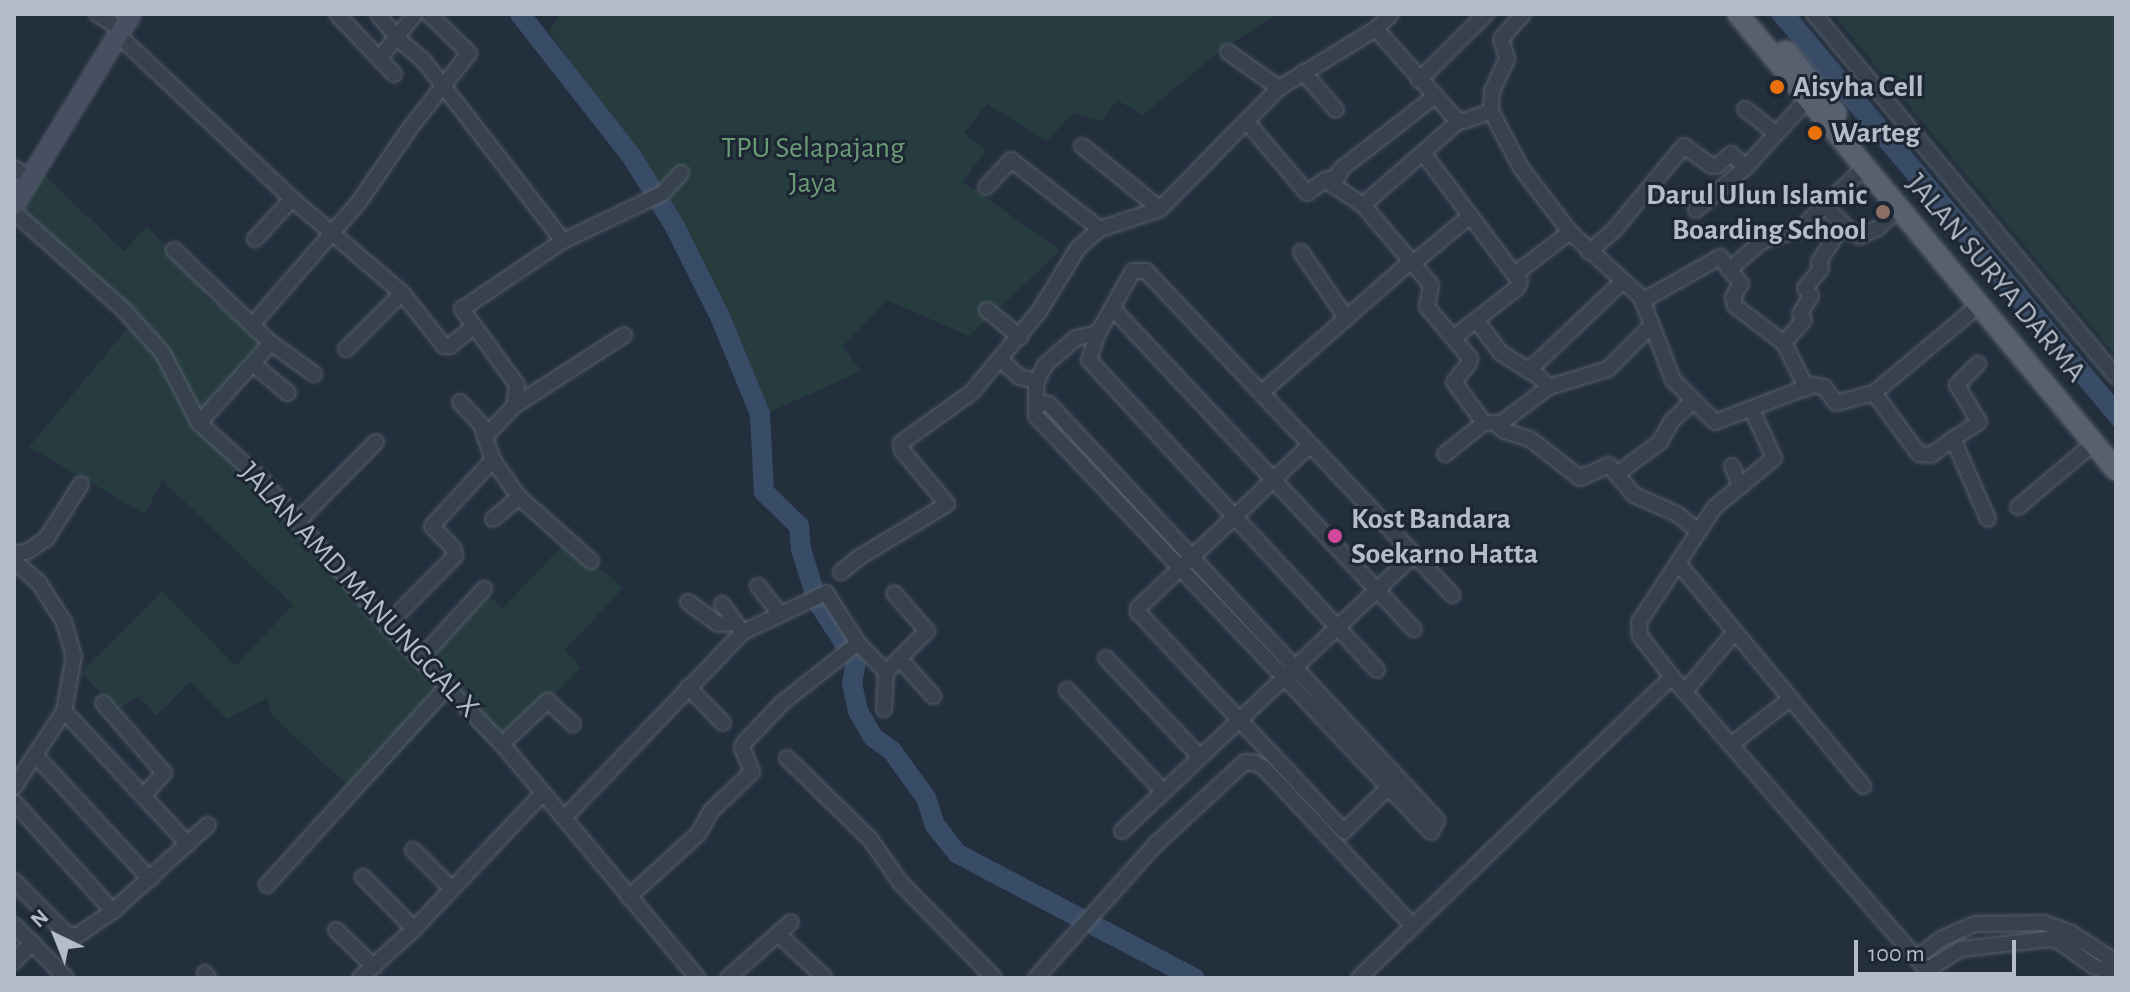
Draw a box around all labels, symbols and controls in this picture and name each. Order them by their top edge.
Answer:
place label: Aisyha Cell [1793,69,1924,105]
marker: Aisyha Cell [1768,78,1786,96]
place label: Warteg [1831,115,1920,151]
marker: Warteg [1806,124,1824,142]
park label: TPU Selapajang Jaya [721,130,905,200]
street label: JALAN SURYA DARMA [1898,166,2094,390]
place label: Darul Ulun Islamic Boarding School [1646,177,1867,248]
marker: Darul Ulun Islamic Boarding School [1874,203,1892,221]
street label: JALAN AMD MANUNGGAL X [231,455,487,725]
place label: Kost Bandara Soekarno Hatta [1351,501,1538,572]
marker: Kost Bandara Soekarno Hatta [1326,527,1344,545]
north arrow [16,896,96,976]
text: N [27,905,53,932]
scale bar [1858,924,2020,974]
text: 100 m [1868,942,1925,966]

